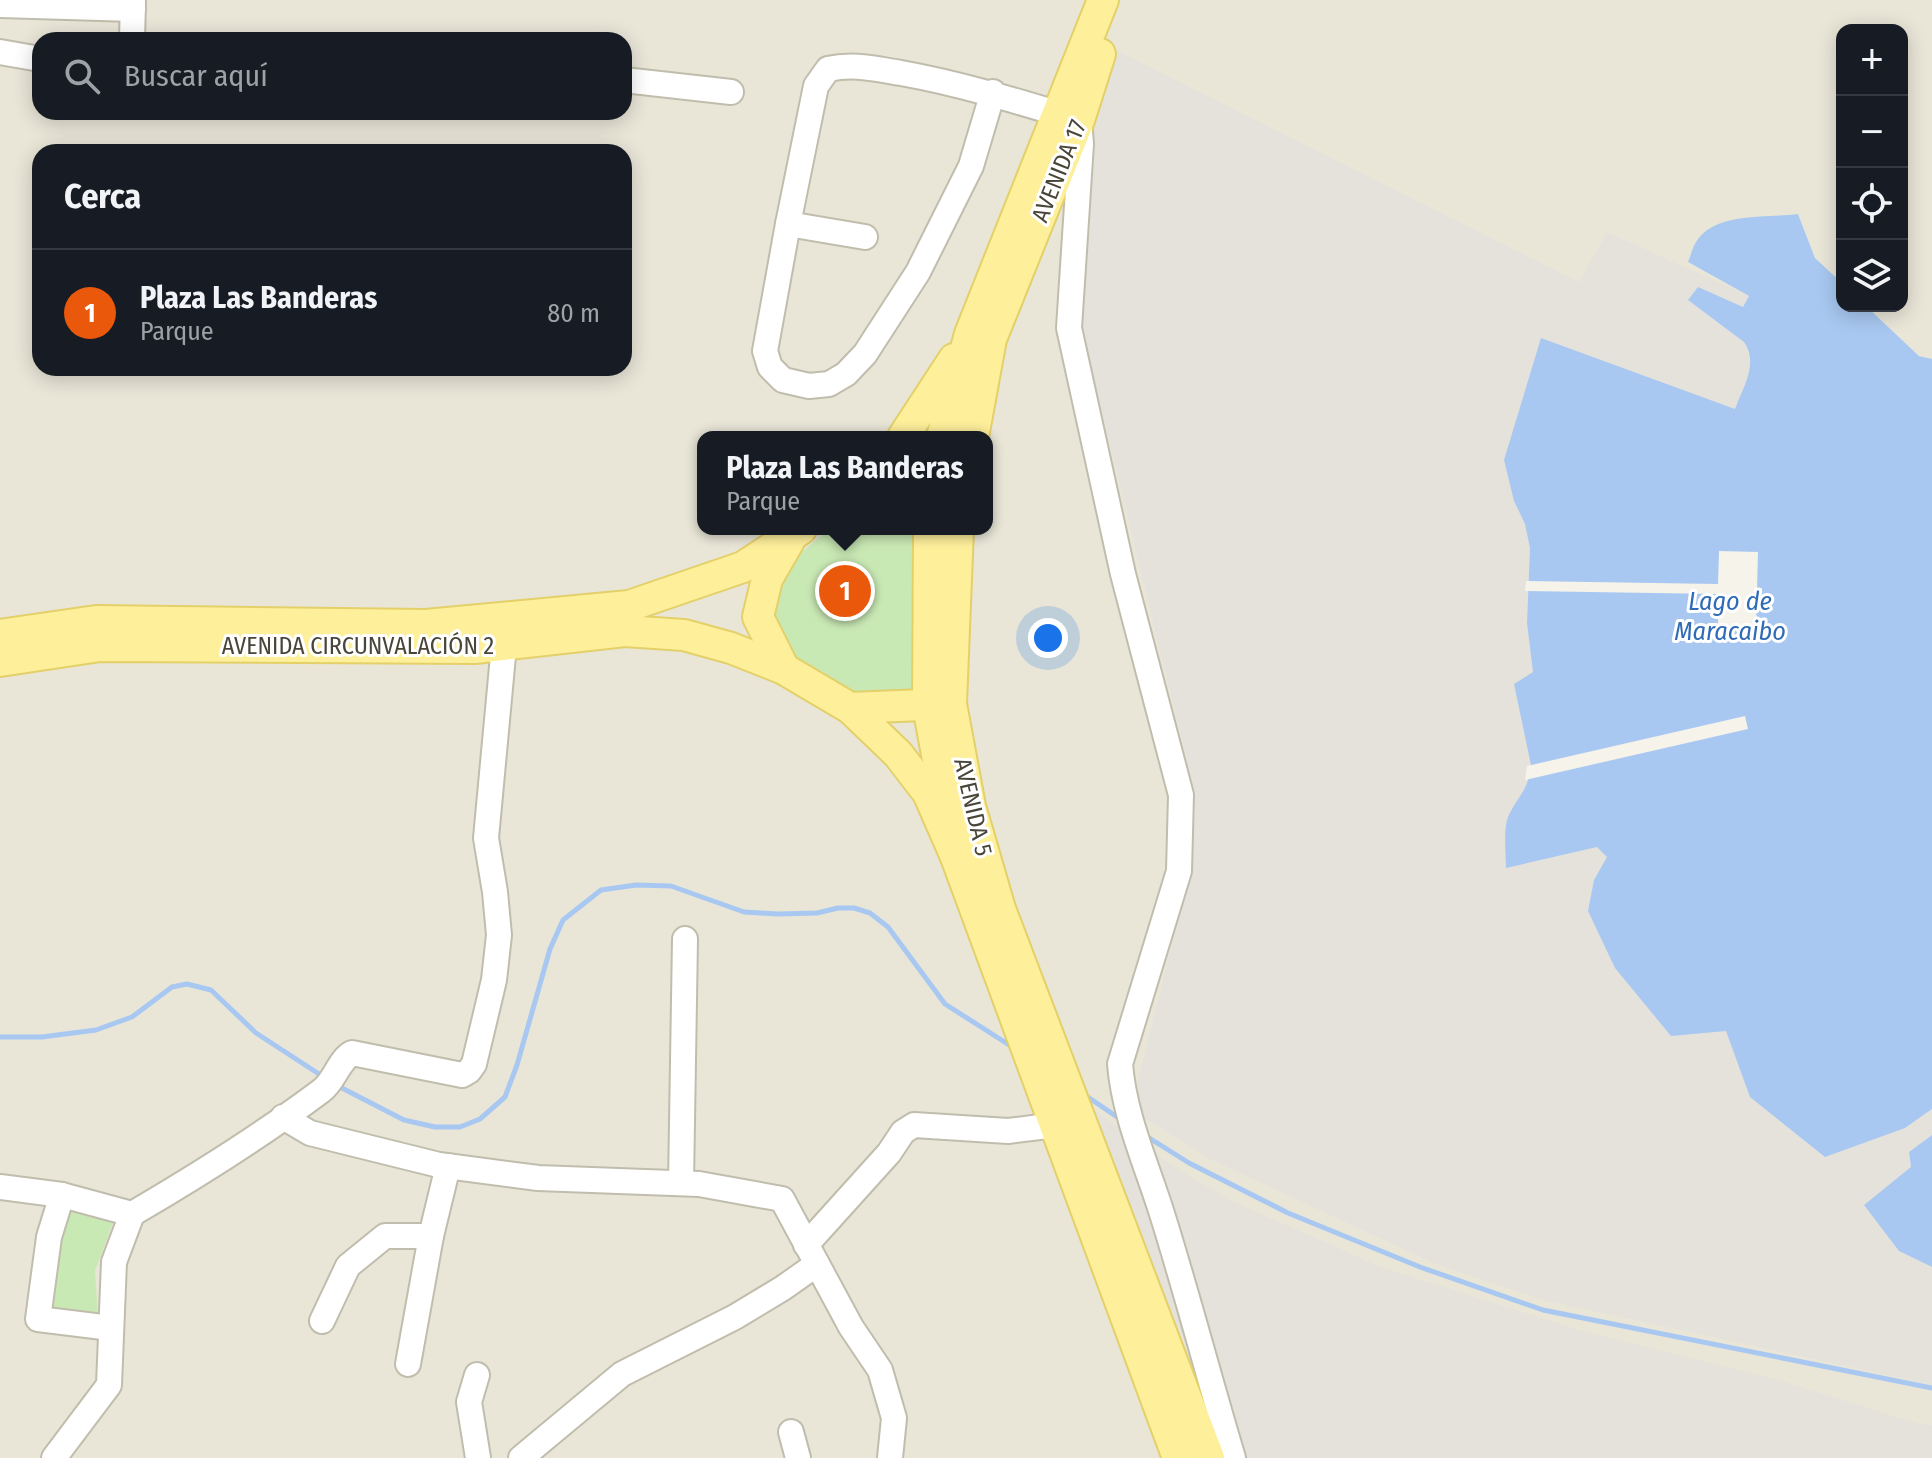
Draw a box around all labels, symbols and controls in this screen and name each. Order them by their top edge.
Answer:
map controls [1836,24,1908,312]
button: + [1836,24,1908,96]
search box [32,32,632,120]
icon: search [60,54,104,98]
text: Buscar aquí [124,58,268,94]
button: − [1836,96,1908,168]
street label: AVENIDA 17 [1026,116,1092,226]
button: locate [1836,168,1908,240]
text: Cerca [64,176,141,217]
button: layers [1836,240,1908,312]
text: Plaza Las Banderas [140,280,377,316]
text: 1 [85,298,96,329]
text: 80 m [547,298,600,329]
text: Parque [140,316,214,347]
popup [697,431,993,535]
text: Plaza Las Banderas [726,450,964,486]
text: Parque [726,486,800,517]
pin: 1 [819,561,871,621]
water label: Lago de Maracaibo [1674,586,1786,647]
your location [1028,618,1068,658]
street label: AVENIDA CIRCUNVALACIÓN 2 [222,632,494,660]
street label: AVENIDA 5 [948,755,998,859]

